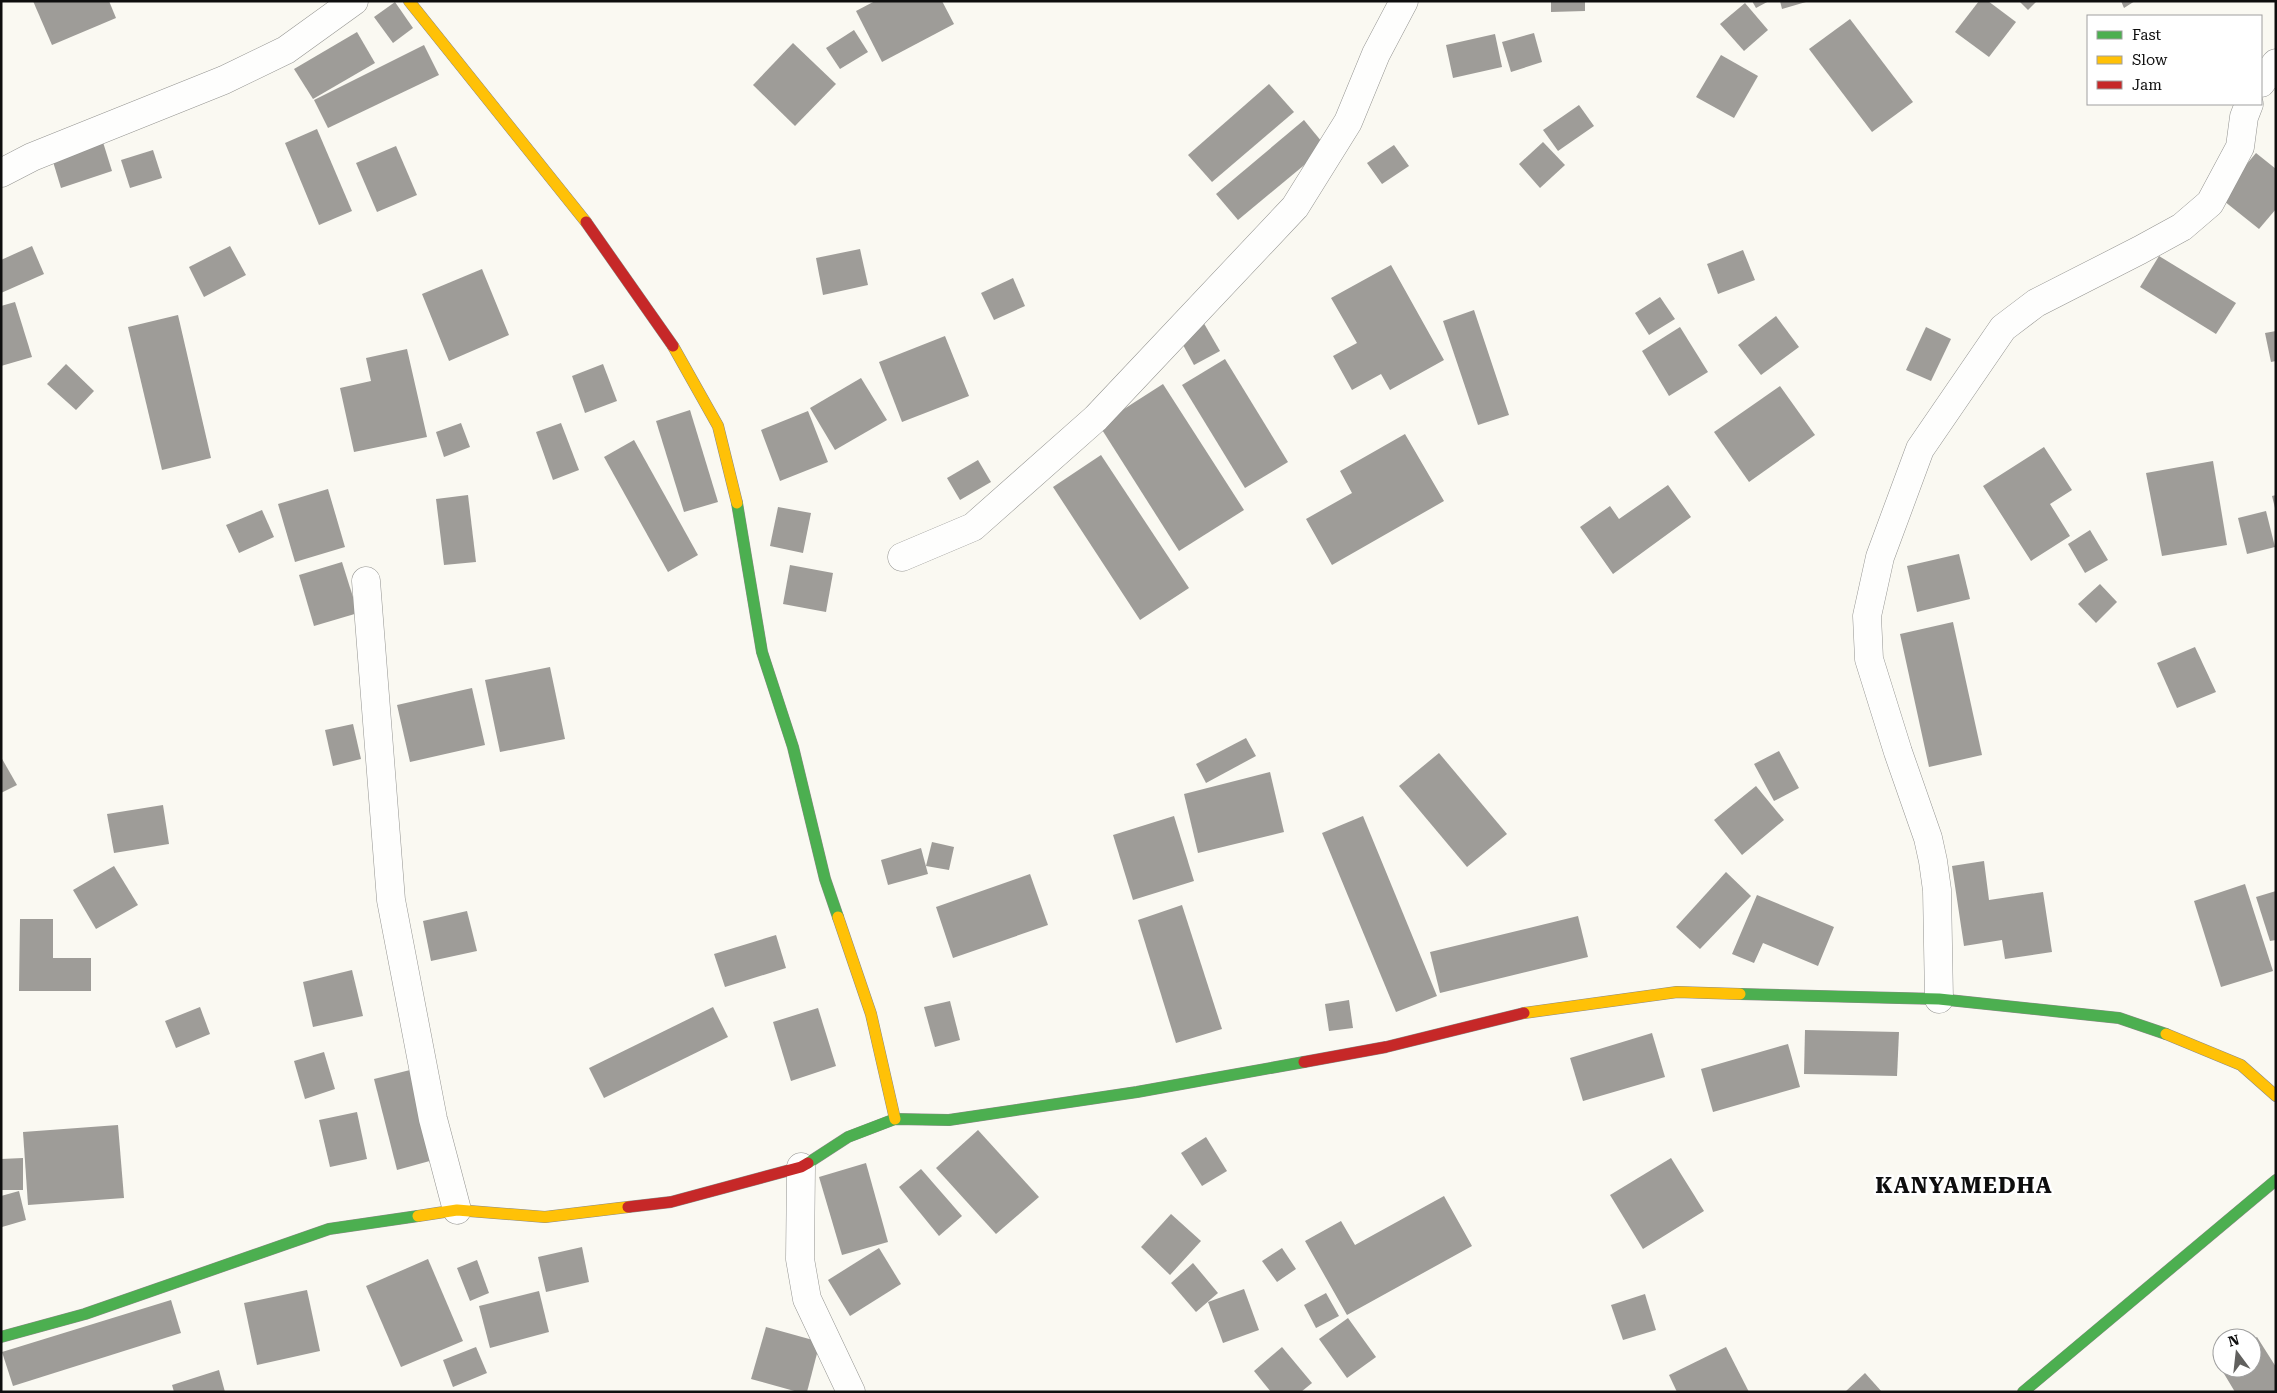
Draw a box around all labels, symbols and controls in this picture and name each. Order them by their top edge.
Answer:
legend [2087,15,2262,105]
text: Fast [2132,26,2162,44]
text: Slow [2132,51,2168,69]
text: Jam [2132,76,2162,94]
district label: KANYAMEDHA [1875,1173,2053,1198]
north arrow [2212,1328,2262,1378]
text: N [2226,1331,2241,1350]

